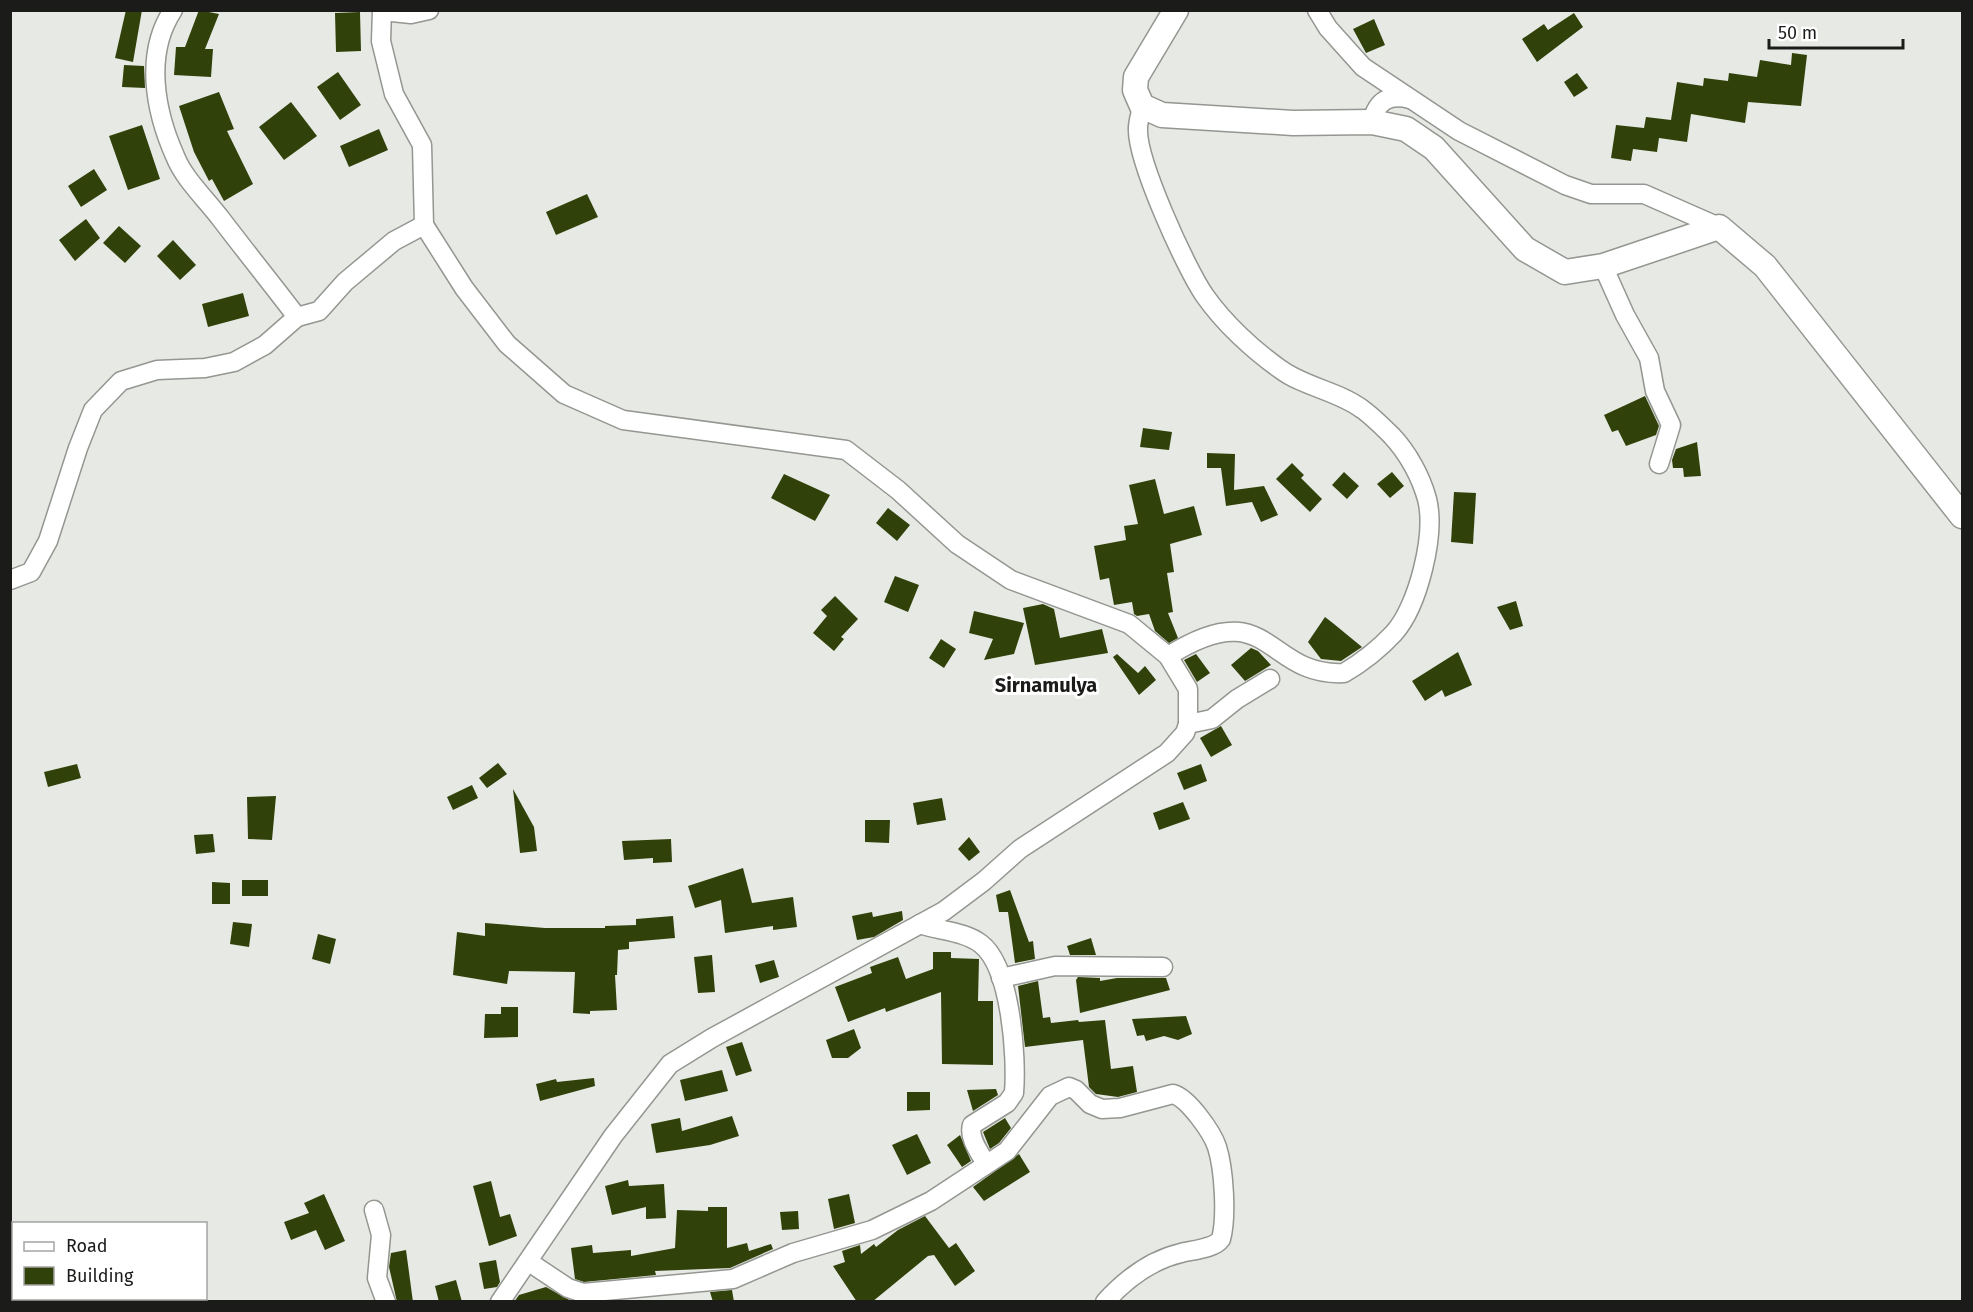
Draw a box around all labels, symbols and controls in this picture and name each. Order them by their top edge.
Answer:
scale bar [1769,12,1902,50]
text: 50 m [1778,22,1817,44]
district label: Sirnamulya [995,673,1097,697]
legend [12,1222,207,1300]
text: Road [66,1235,108,1257]
text: Building [66,1265,134,1287]

